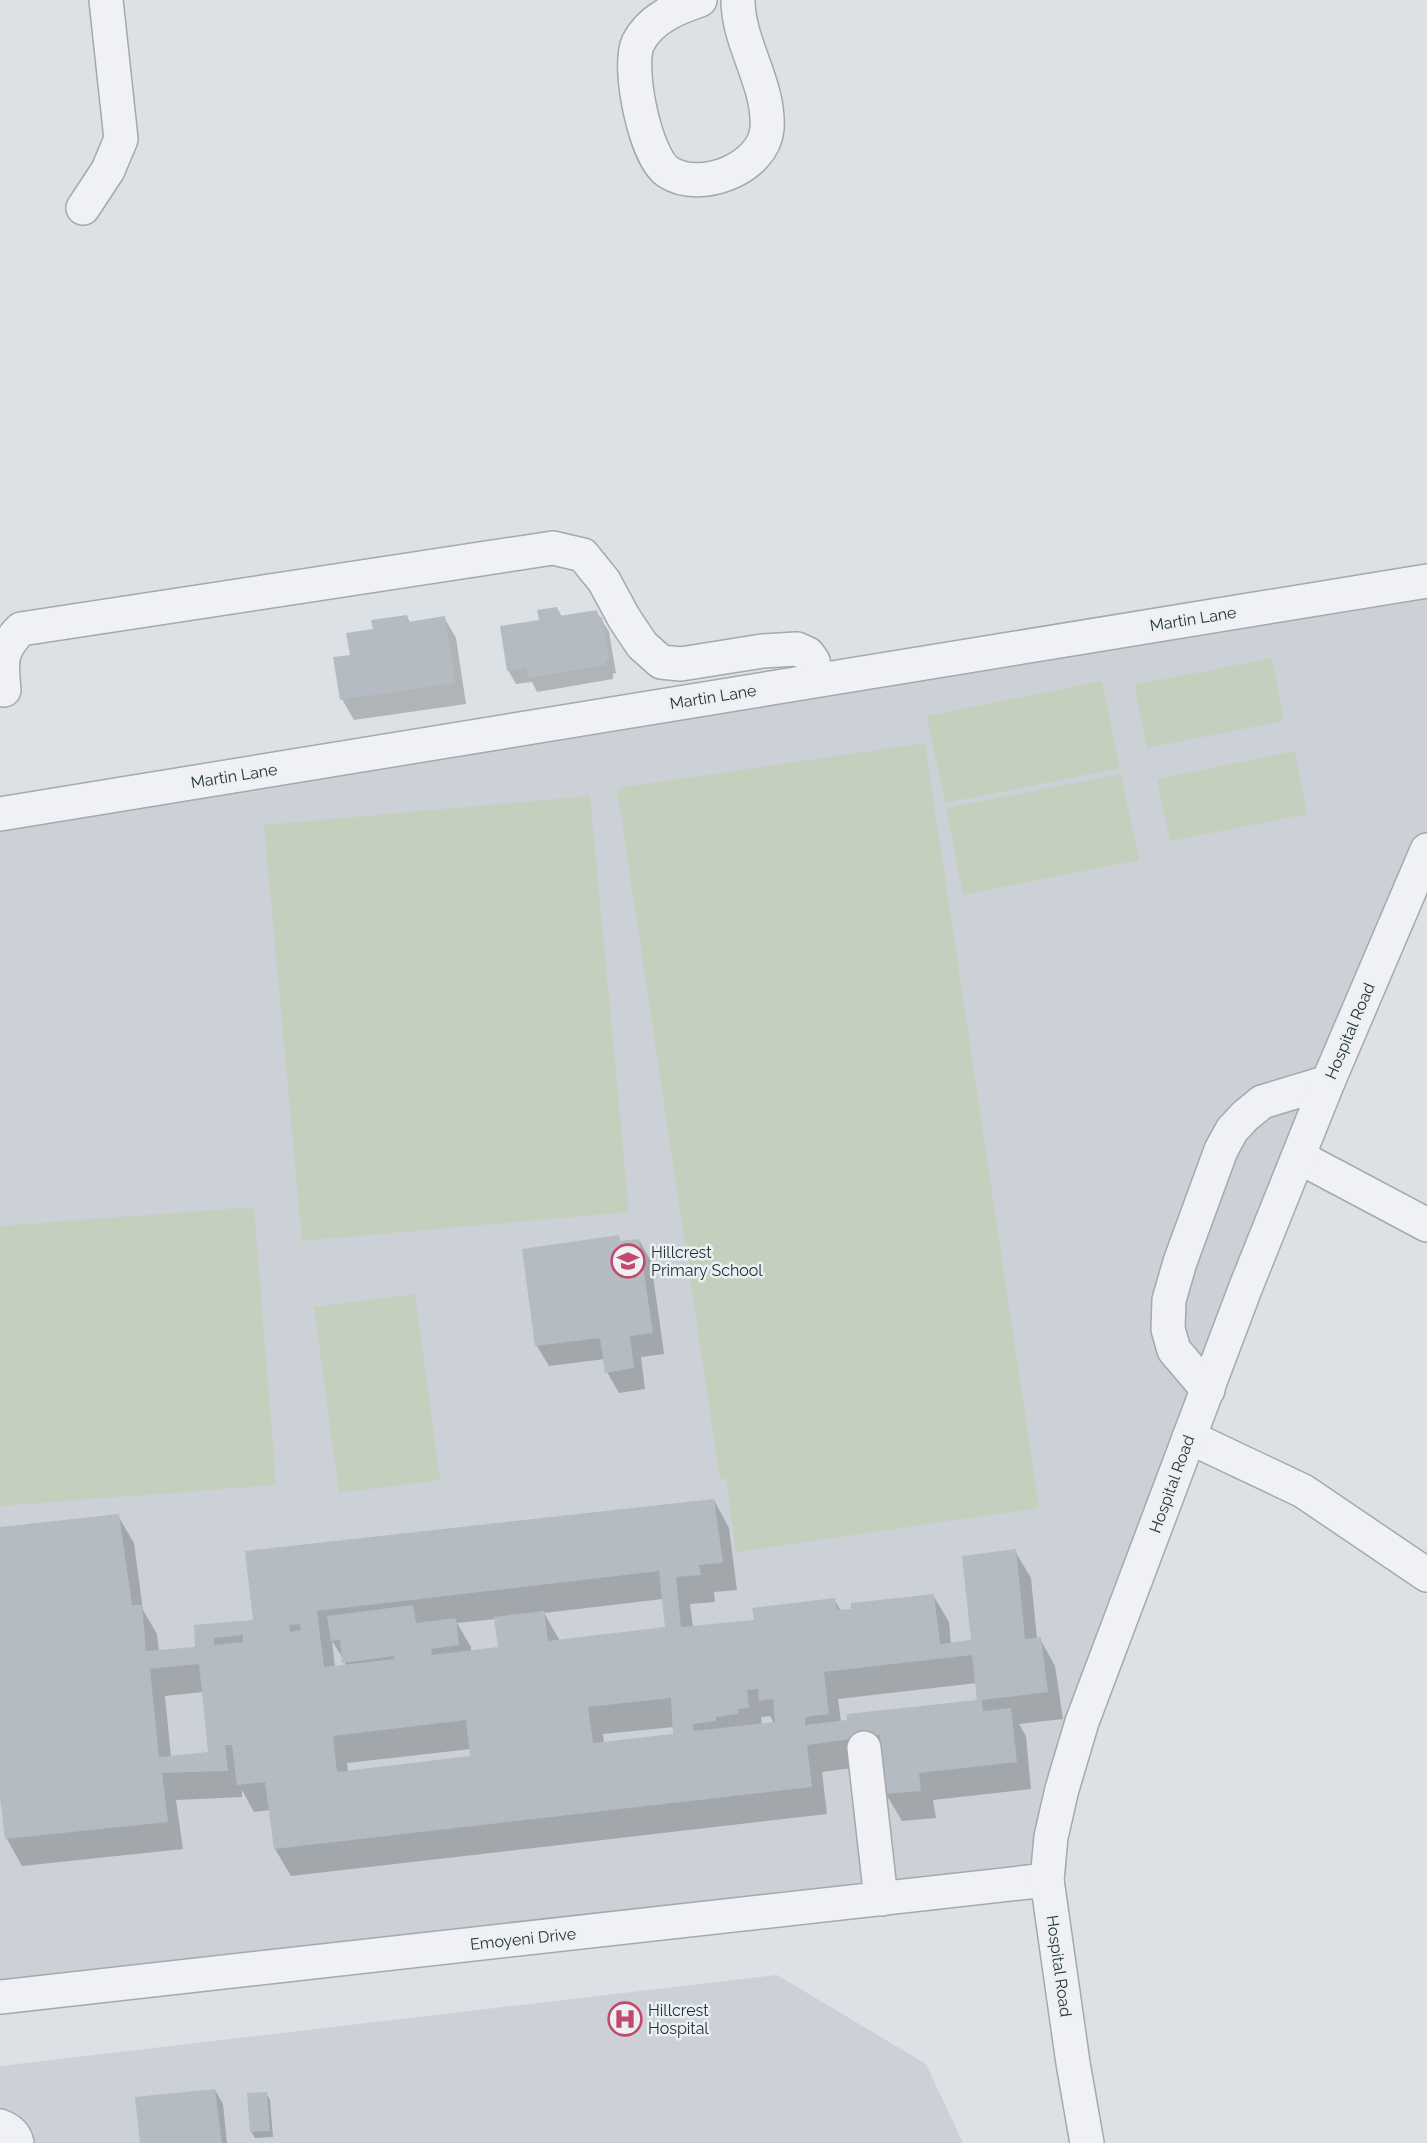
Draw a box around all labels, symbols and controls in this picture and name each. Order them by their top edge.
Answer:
street label: Martin Lane [1148,603,1238,635]
street label: Martin Lane [668,681,758,713]
street label: Martin Lane [189,760,279,792]
street label: Hospital Road [1321,980,1379,1082]
school or university icon: Hillcrest Primary School [610,1243,646,1279]
place label: Hillcrest Primary School [651,1243,763,1280]
street label: Hospital Road [1146,1432,1199,1535]
street label: Hospital Road [1042,1914,1076,2018]
street label: Emoyeni Drive [469,1924,577,1954]
hospital icon: Hillcrest Hospital [607,2001,643,2037]
place label: Hillcrest Hospital [648,2001,709,2038]

